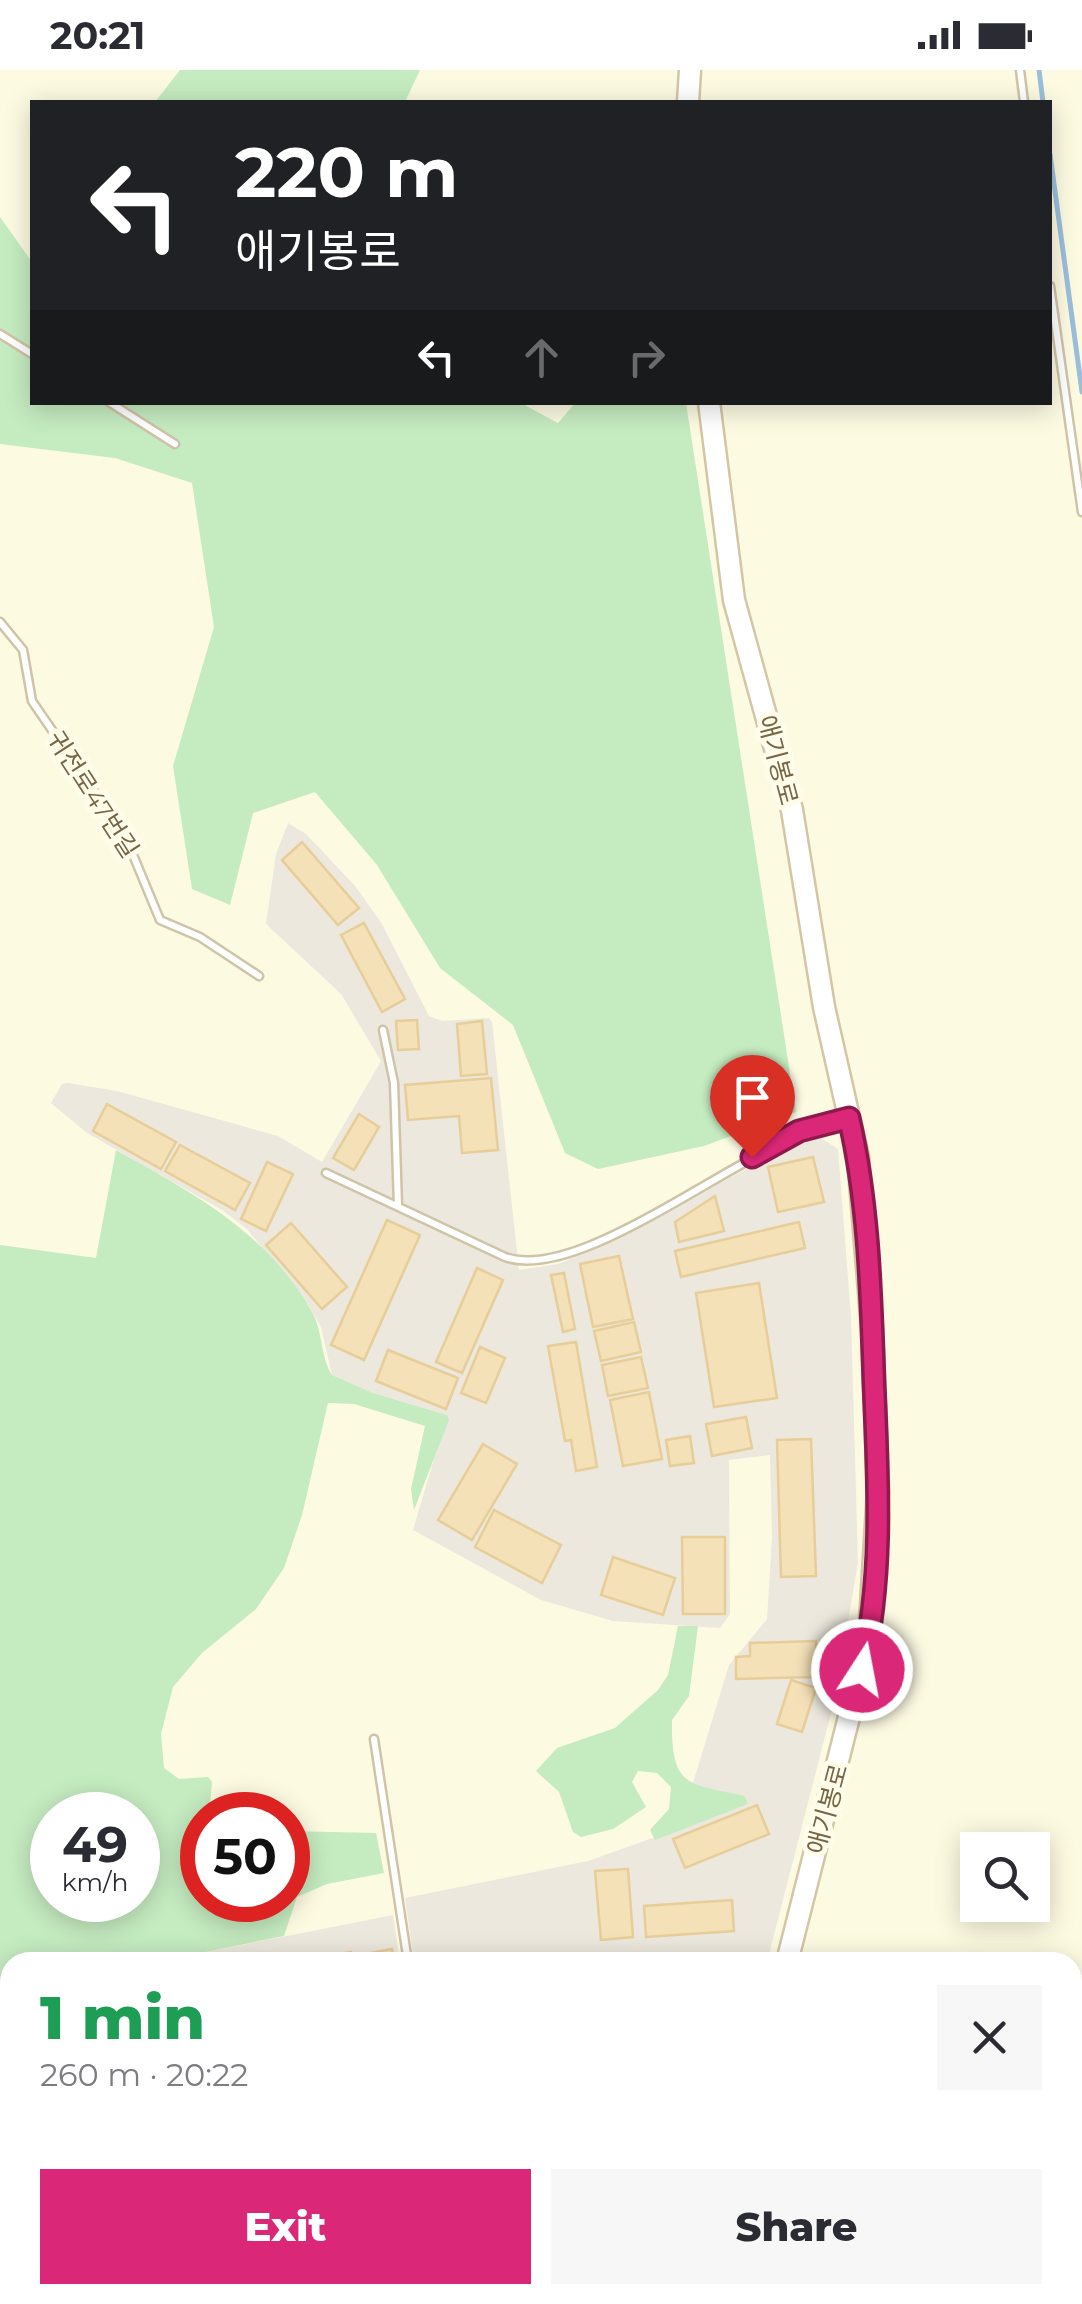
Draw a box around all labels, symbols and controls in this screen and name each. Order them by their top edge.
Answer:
text: 20:21 [50,12,146,59]
text: 220 m [235,129,458,215]
icon: left [70,140,200,270]
text: 애기봉로 [235,223,401,278]
icon: left [409,330,464,385]
icon: ahead [514,330,569,385]
icon: right [619,330,674,385]
street label: 애기봉로 [752,712,804,808]
street label: 귀전로47번길 [41,725,145,863]
pin [710,1055,795,1158]
icon: arrive [725,1070,780,1125]
position arrow [810,1618,914,1722]
street label: 애기봉로 [801,1761,853,1857]
speed limit sign: 50 [180,1792,310,1922]
text: 49 [62,1814,128,1875]
map controls [960,1832,1050,1922]
button: search [960,1832,1050,1922]
text: km/h [62,1867,128,1897]
text: 1 min [40,1981,205,2054]
button: close [937,1985,1042,2090]
text: 260 m · 20:22 [40,2055,248,2094]
button: Exit [40,2169,531,2284]
button: Share [551,2169,1042,2284]

